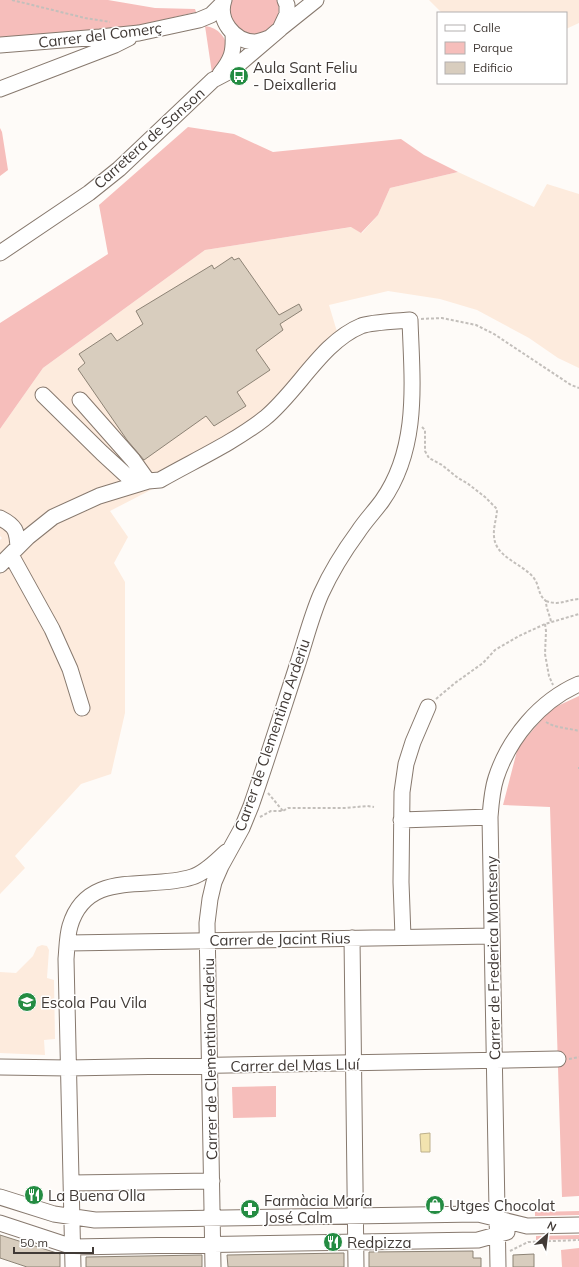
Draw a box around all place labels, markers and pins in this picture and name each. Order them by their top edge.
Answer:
place label: Aula Sant Feliu - Deixalleria [253,58,358,94]
bus stop icon: Aula Sant Feliu - Deixalleria [228,65,250,87]
school or university icon: Escola Pau Vila [16,991,38,1013]
place label: Escola Pau Vila [41,993,147,1012]
restaurant icon: La Buena Olla [23,1184,45,1206]
place label: La Buena Olla [48,1186,146,1205]
place label: Farmàcia María José Calm [264,1191,373,1227]
shop icon: Utges Chocolat [424,1194,446,1216]
place label: Utges Chocolat [449,1196,555,1215]
pharmacy icon: Farmàcia María José Calm [239,1198,261,1220]
restaurant icon: Redpizza [322,1231,344,1253]
place label: Redpizza [347,1233,411,1252]

